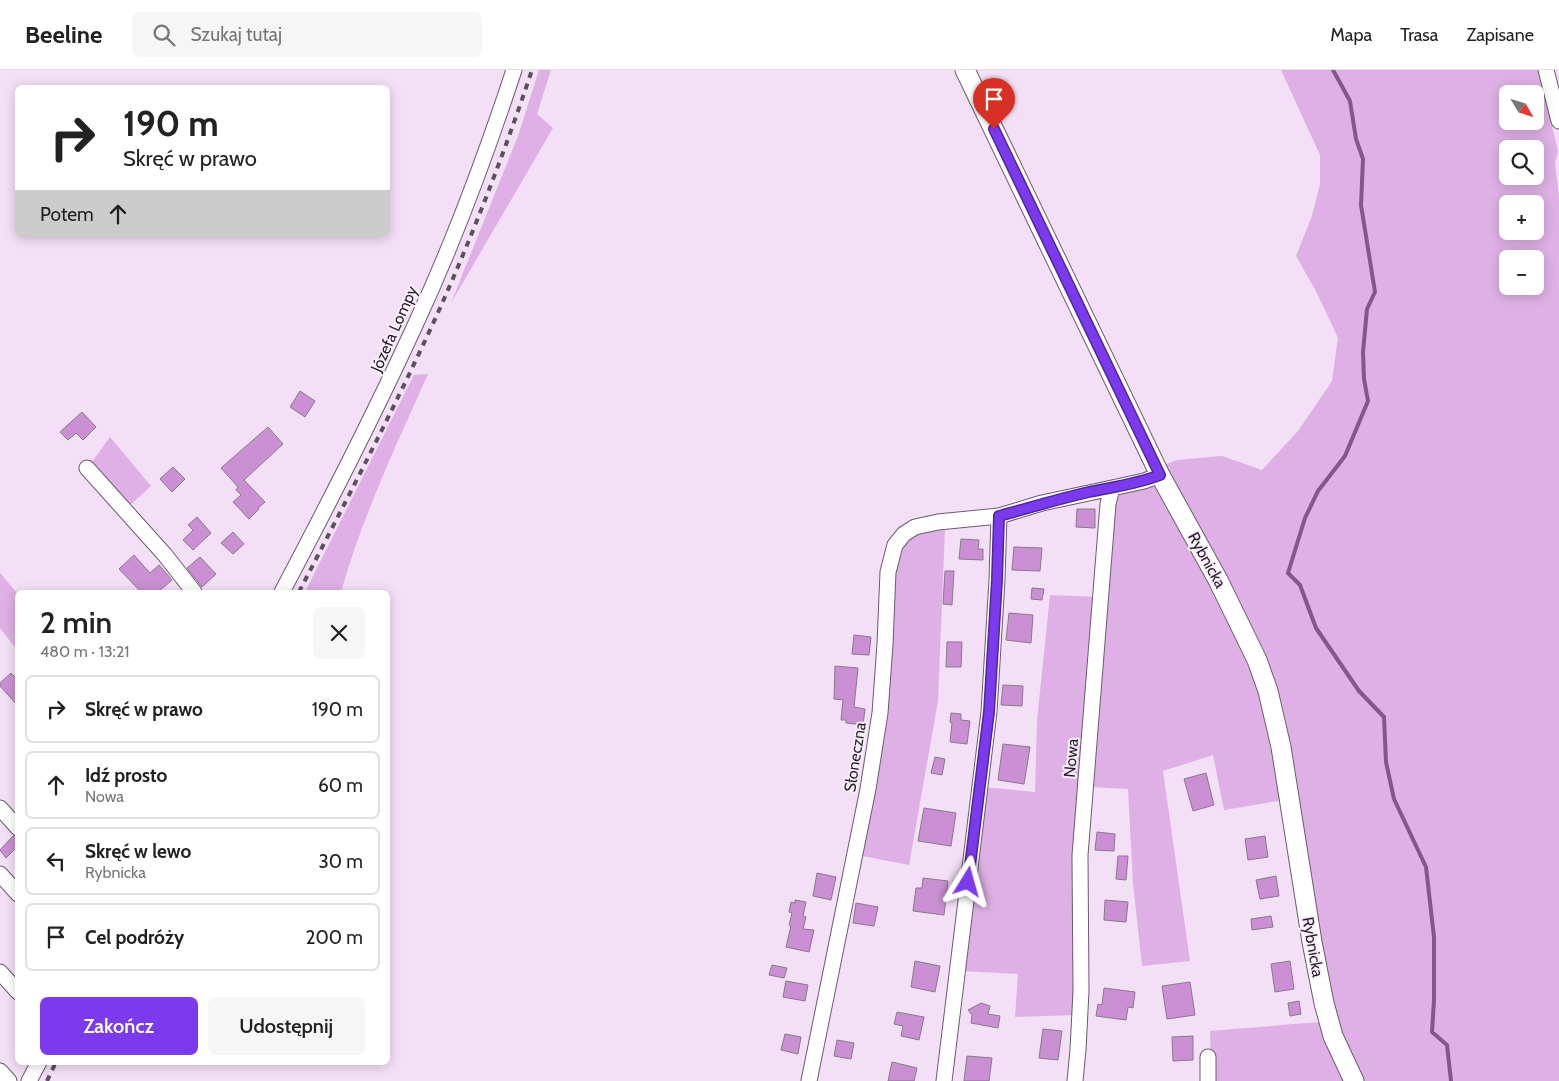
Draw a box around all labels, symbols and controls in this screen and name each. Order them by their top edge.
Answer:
search box [132,12,482,57]
text: Beeline [25,20,102,49]
icon: search [150,21,178,49]
text: Szukaj tutaj [190,23,282,46]
text: Mapa [1330,24,1372,46]
text: Trasa [1400,24,1438,46]
text: Zapisane [1466,24,1534,46]
pin [973,78,1015,129]
icon: arrive [980,85,1008,113]
north arrow [1499,85,1544,130]
map controls [1499,85,1544,295]
text: 190 m [123,102,219,145]
icon: right [40,105,105,170]
button: search [1499,140,1544,185]
text: Skręć w prawo [123,145,257,172]
button: + [1499,195,1544,240]
icon: ahead [104,200,132,228]
text: Potem [40,203,94,226]
button: − [1499,250,1544,295]
street label: Józefa Lompy [366,283,421,376]
street label: Rybnicka [1184,529,1230,591]
text: 2 min [40,604,112,641]
button: close [313,607,365,659]
text: 480 m · 13:21 [40,642,130,661]
icon: right [42,695,70,723]
text: Skręć w prawo [85,698,203,721]
text: 190 m [312,698,363,721]
street label: Słoneczna [840,720,870,793]
street label: Nowa [1060,737,1082,778]
text: Idź prosto [85,764,167,787]
icon: ahead [42,771,70,799]
text: 60 m [318,774,363,797]
text: Nowa [85,787,124,806]
text: Skręć w lewo [85,840,191,863]
icon: left [42,847,70,875]
text: 30 m [319,850,363,873]
position arrow [941,855,993,907]
text: Rybnicka [85,863,146,882]
street label: Rybnicka [1298,915,1328,979]
icon: arrive [42,923,70,951]
text: Cel podróży [85,926,184,949]
text: 200 m [306,926,363,949]
button: Zakończ [40,997,198,1055]
button: Udostępnij [208,997,365,1055]

